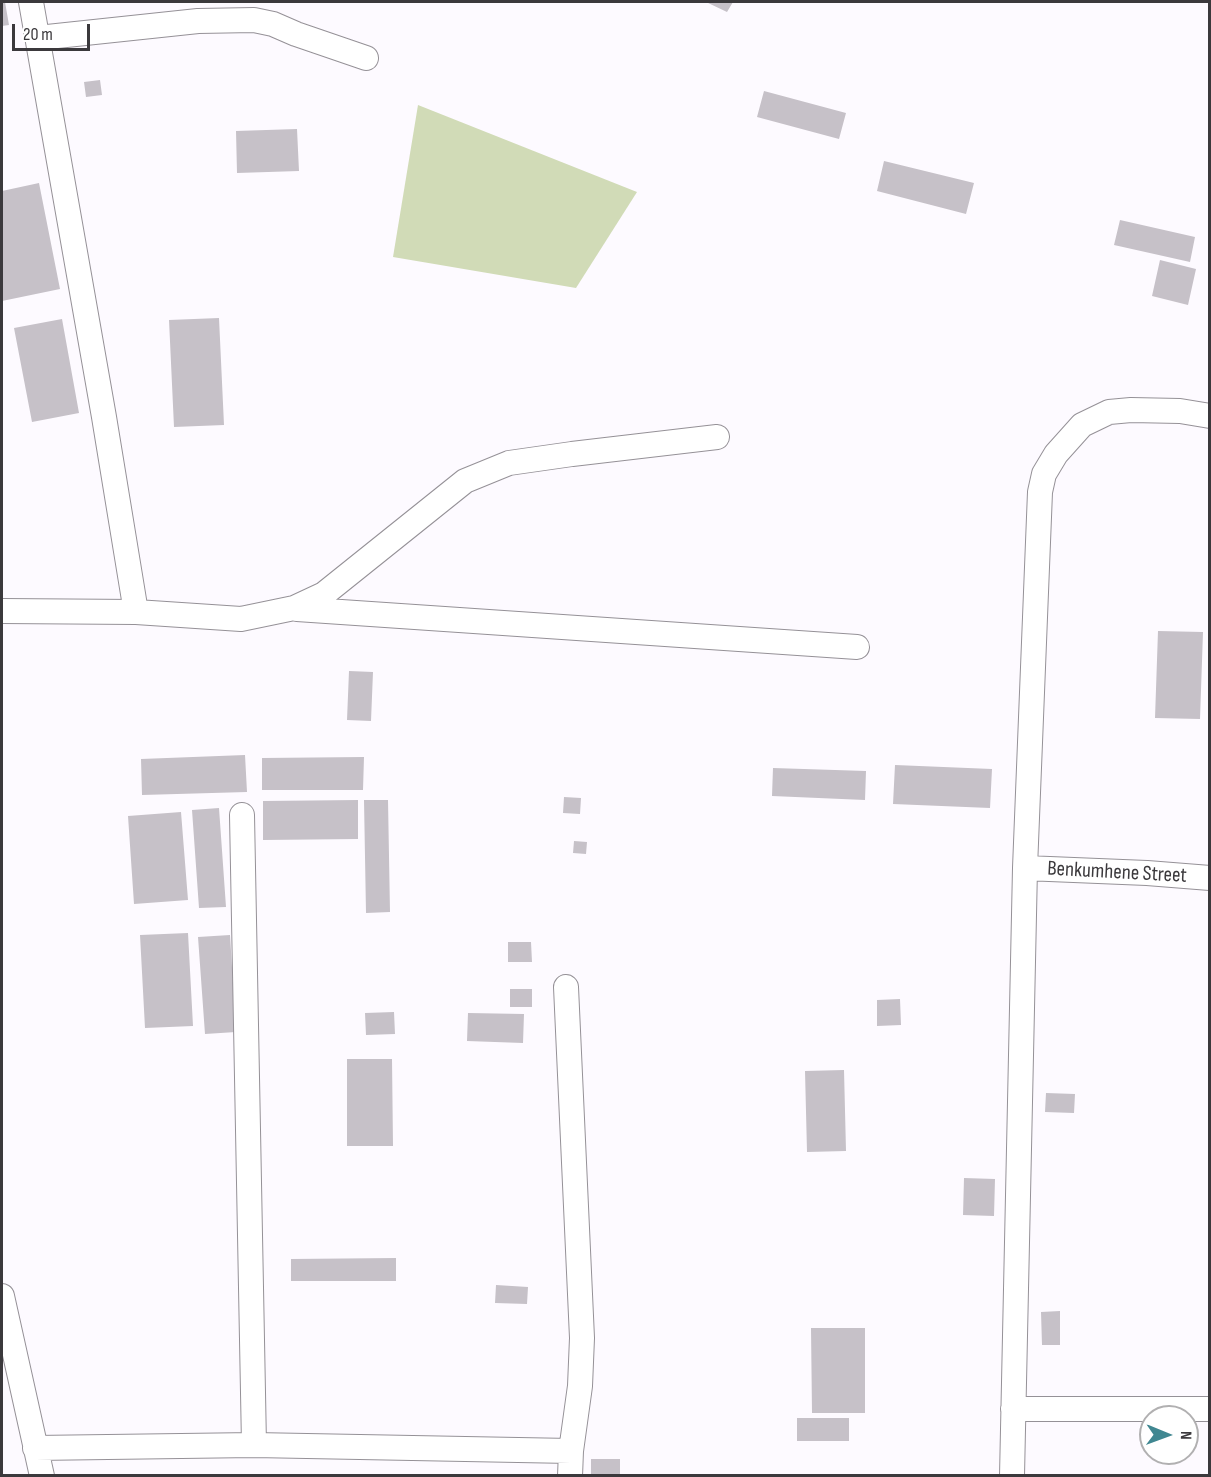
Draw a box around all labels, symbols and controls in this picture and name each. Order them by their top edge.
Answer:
scale bar [15,12,93,50]
text: 20 m [23,24,53,45]
street label: Benkumhene Street [1047,857,1187,889]
north arrow [1139,1405,1199,1465]
text: N [1176,1431,1195,1440]

